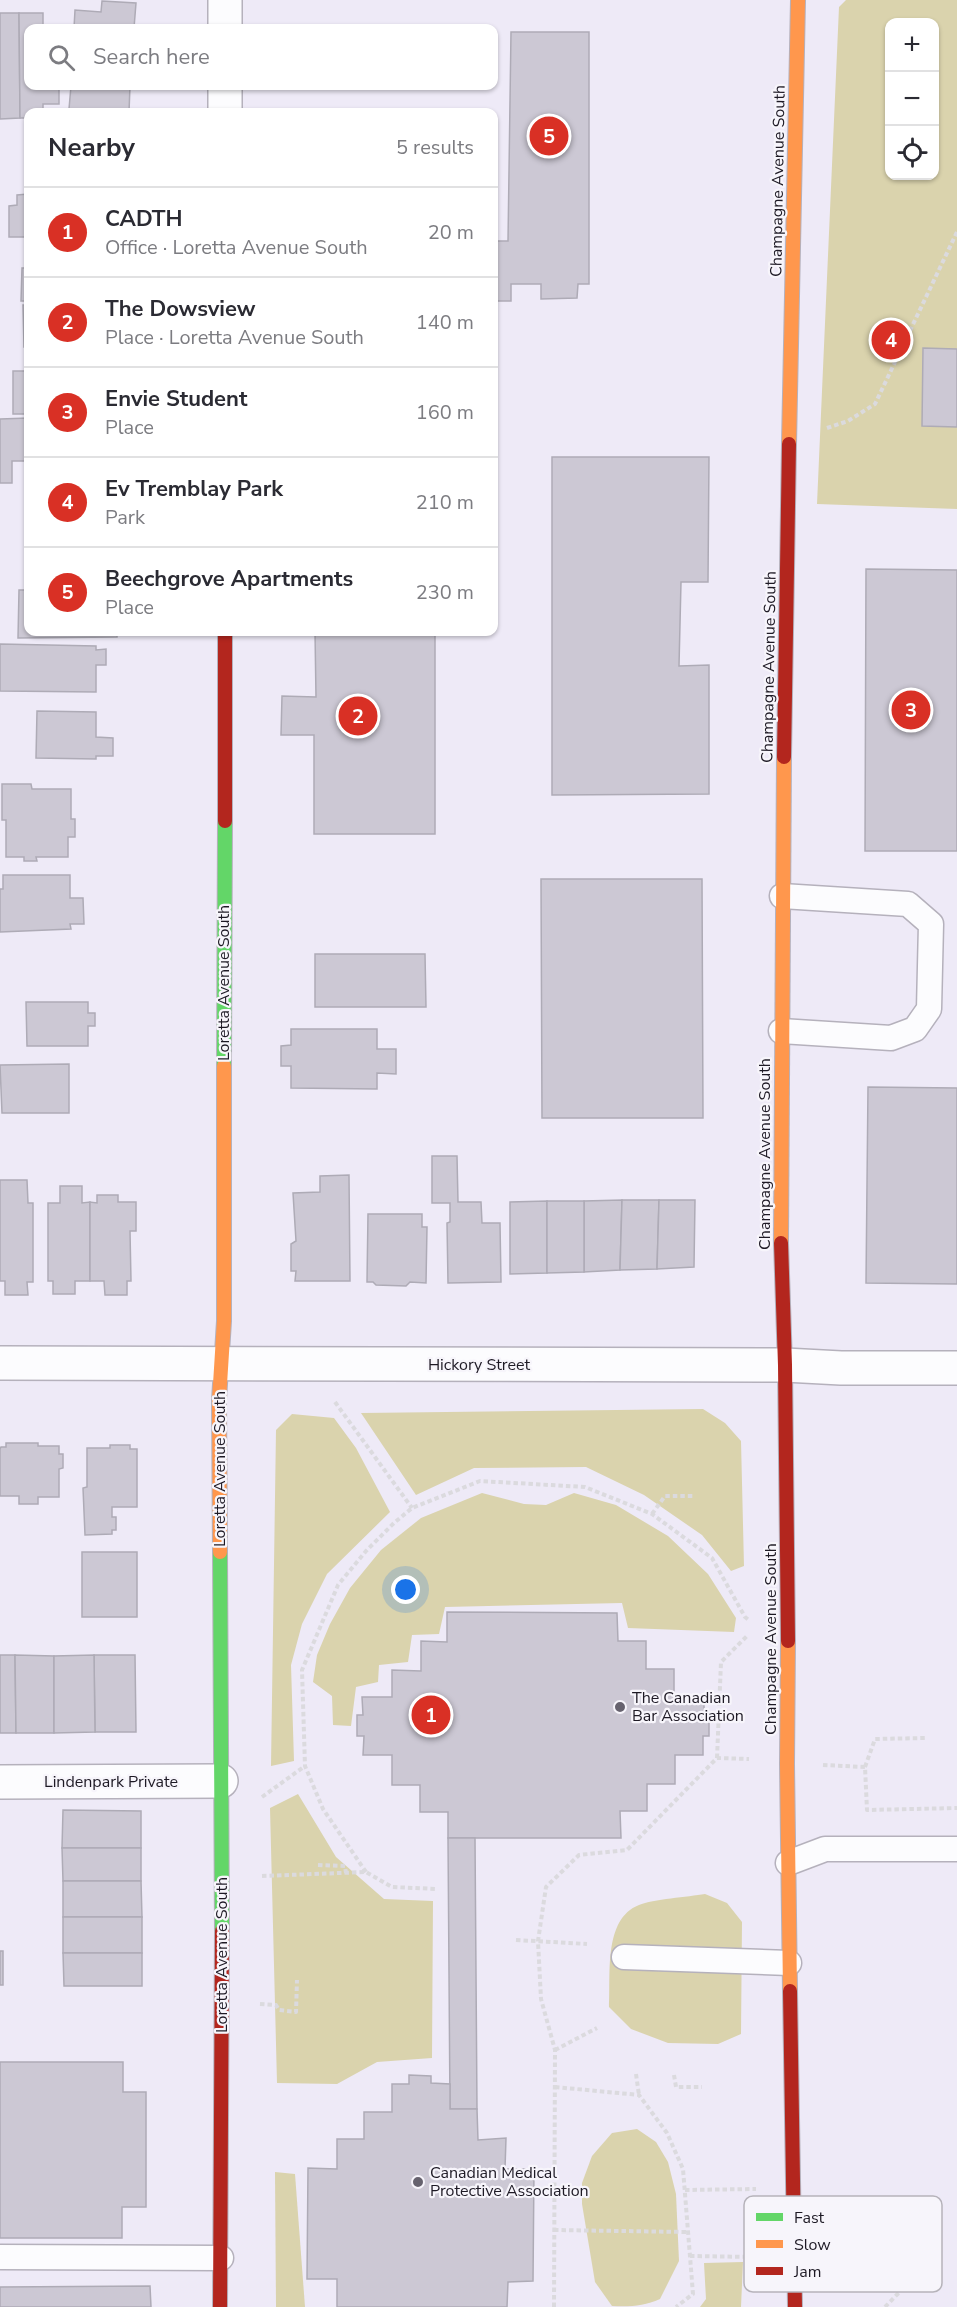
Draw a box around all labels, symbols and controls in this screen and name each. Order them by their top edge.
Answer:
map controls [885,18,939,180]
button: + [885,18,939,72]
search box [24,24,498,90]
icon: search [45,41,78,74]
text: Search here [93,42,210,72]
button: − [885,72,939,126]
street label: Champagne Avenue South [765,85,791,277]
pin: 5 [530,114,568,158]
button: locate [885,126,939,180]
text: Nearby [48,130,135,165]
text: 5 results [396,134,474,161]
text: CADTH [105,204,182,234]
text: 1 [62,219,74,246]
text: 20 m [428,219,474,246]
text: Office · Loretta Avenue South [105,234,368,261]
text: The Dowsview [105,294,255,324]
text: 2 [62,309,74,336]
text: 140 m [416,309,474,336]
pin: 4 [872,318,910,362]
text: Place · Loretta Avenue South [105,324,364,351]
text: Envie Student [105,384,247,414]
text: 3 [62,399,74,426]
text: 160 m [416,399,474,426]
text: Place [105,414,154,441]
text: Ev Tremblay Park [105,474,283,504]
text: 4 [62,489,74,516]
text: 210 m [416,489,474,516]
text: Park [105,504,145,531]
text: Beechgrove Apartments [105,564,353,594]
street label: Champagne Avenue South [756,571,782,763]
text: 5 [62,579,74,606]
text: 230 m [416,579,474,606]
text: Place [105,594,154,621]
pin: 3 [892,688,930,732]
pin: 2 [338,694,378,738]
street label: Loretta Avenue South [213,905,235,1061]
street label: Champagne Avenue South [754,1058,776,1250]
street label: Hickory Street [428,1354,530,1376]
street label: Loretta Avenue South [209,1391,231,1547]
street label: Champagne Avenue South [760,1543,782,1735]
your location [391,1575,420,1604]
place label: The Canadian Bar Association [632,1687,744,1727]
pin: 1 [412,1692,450,1738]
marker: The Canadian Bar Association [613,1700,627,1714]
street label: Lindenpark Private [44,1771,178,1793]
street label: Loretta Avenue South [211,1877,233,2033]
place label: Canadian Medical Protective Association [430,2162,589,2202]
marker: Canadian Medical Protective Association [411,2175,425,2189]
legend [744,2196,942,2292]
text: Fast [794,2207,825,2229]
text: Slow [794,2234,831,2256]
text: Jam [793,2261,821,2283]

